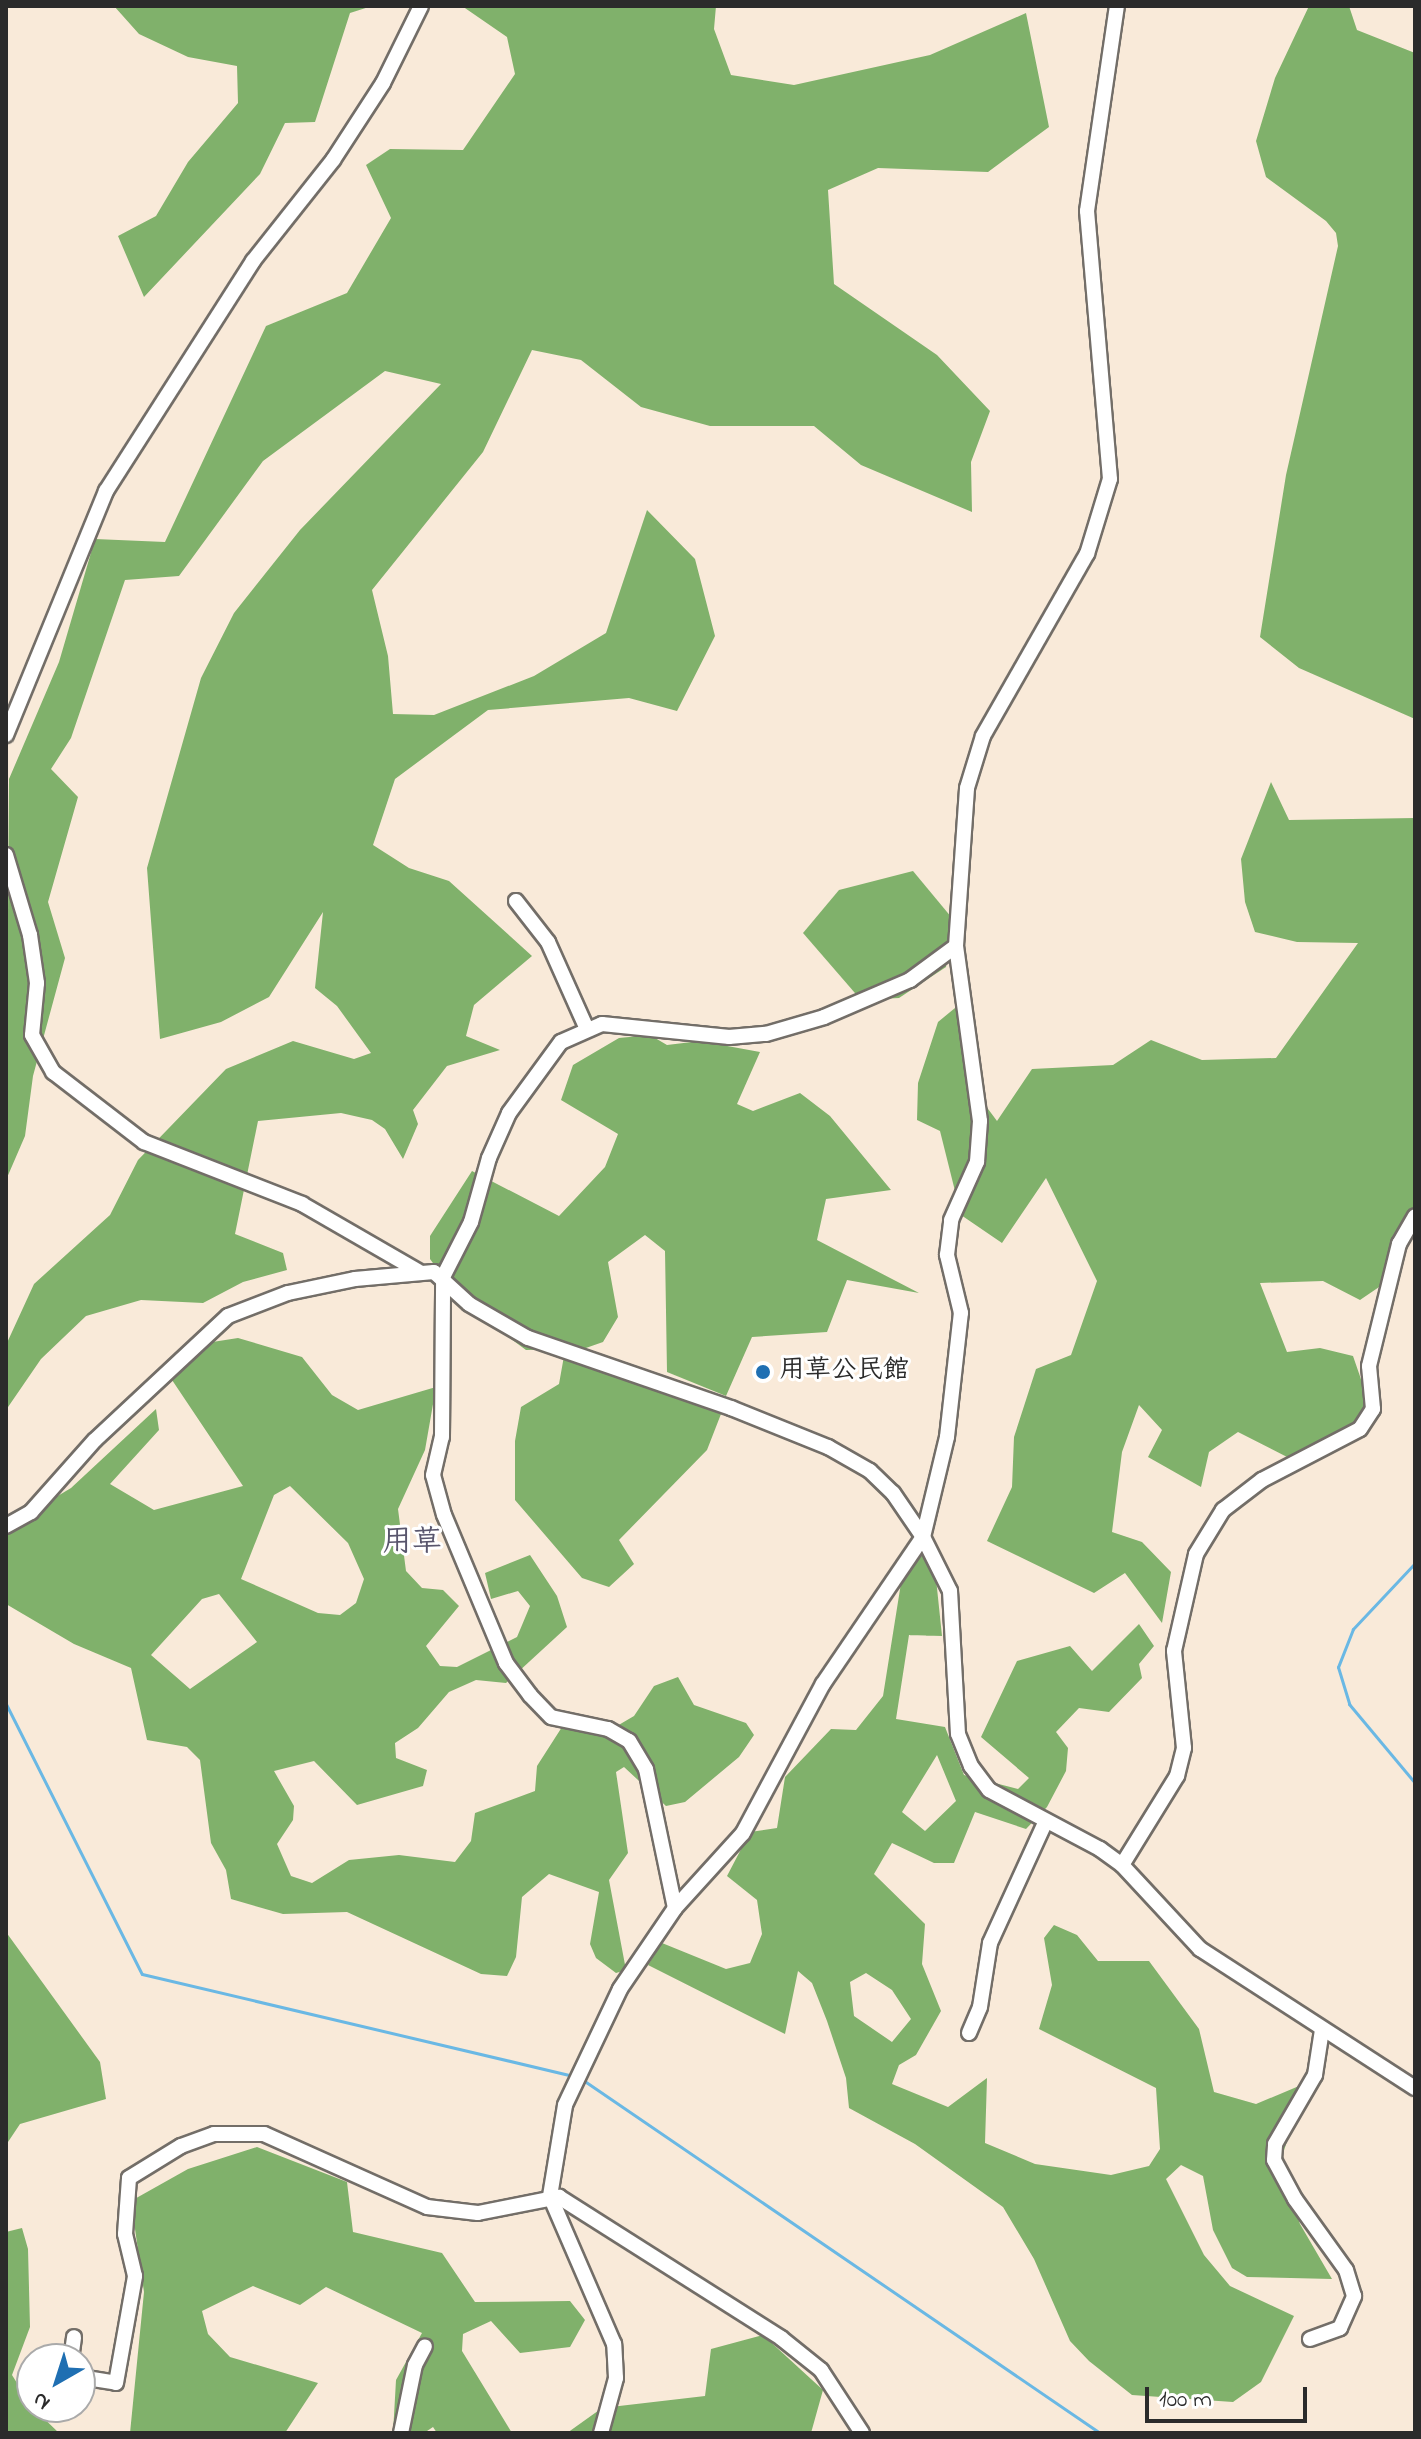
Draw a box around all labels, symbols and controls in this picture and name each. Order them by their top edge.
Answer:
place label: 用草公民館 [779,1356,909,1388]
marker: 用草公民館 [754,1363,772,1381]
district label: 用草 [382,1525,442,1561]
north arrow [16,2343,96,2423]
scale bar [1149,2371,1311,2421]
text: N [26,2383,58,2417]
text: 100 m [1159,2383,1212,2418]

